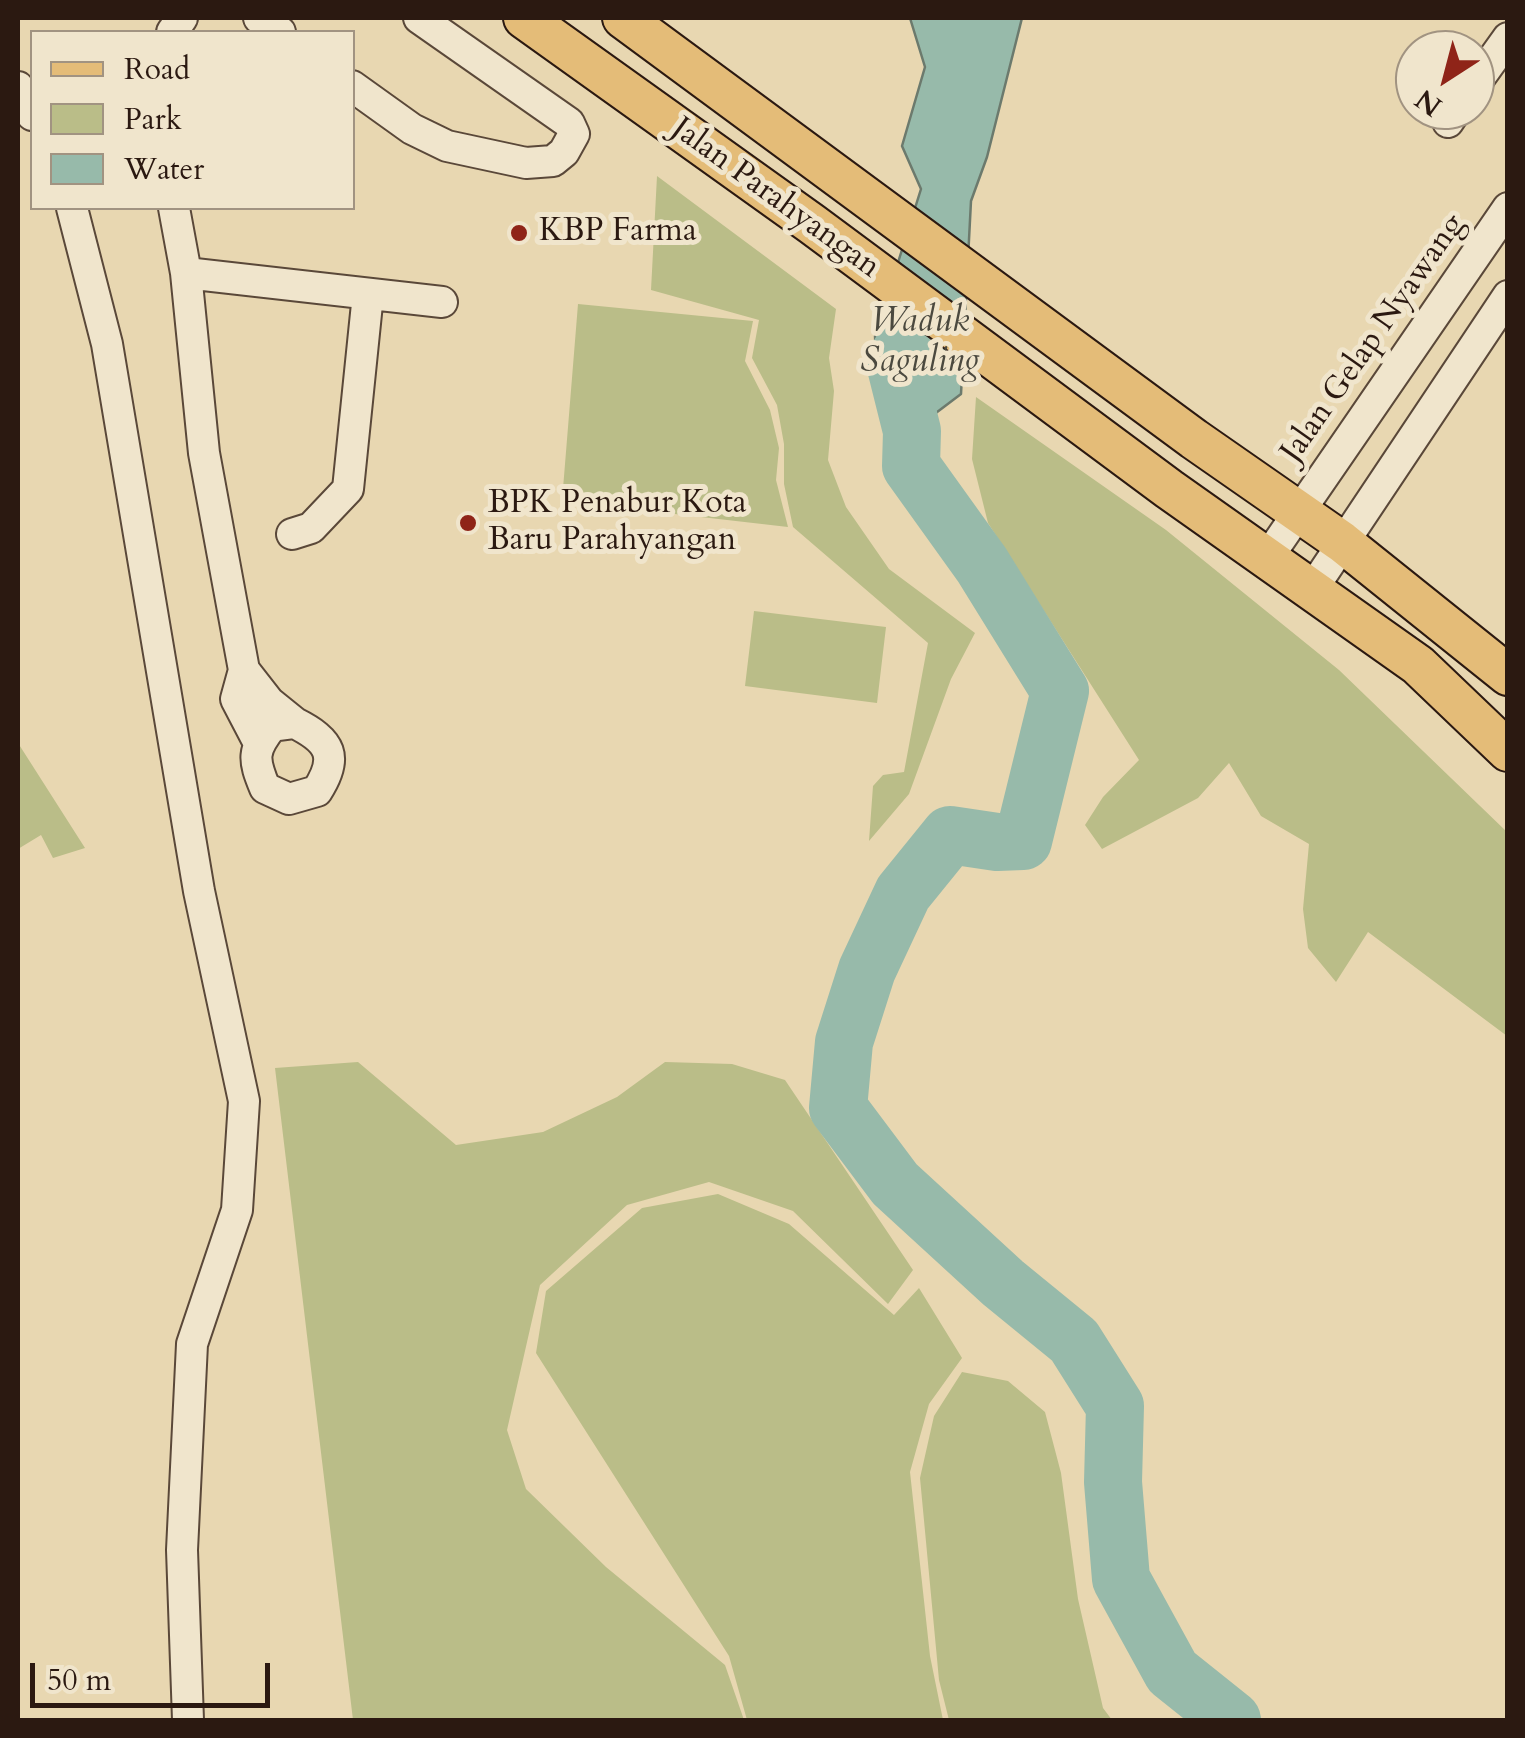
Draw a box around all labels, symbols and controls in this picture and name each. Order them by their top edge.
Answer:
legend [30,30,355,210]
north arrow [1395,30,1495,130]
text: Road [124,49,190,90]
text: N [1408,80,1450,125]
text: Park [124,99,182,140]
street label: Jalan Parahyangan [663,111,887,287]
text: Water [124,149,204,190]
street label: Jalan Gelap Nyawang [1274,207,1474,471]
place label: KBP Farma [539,214,697,252]
marker: KBP Farma [508,222,530,244]
water label: Waduk Saguling [860,302,980,384]
place label: BPK Penabur Kota Baru Parahyangan [488,486,747,561]
marker: BPK Penabur Kota Baru Parahyangan [457,512,479,534]
scale bar [35,1643,275,1705]
text: 50 m [47,1660,111,1701]

